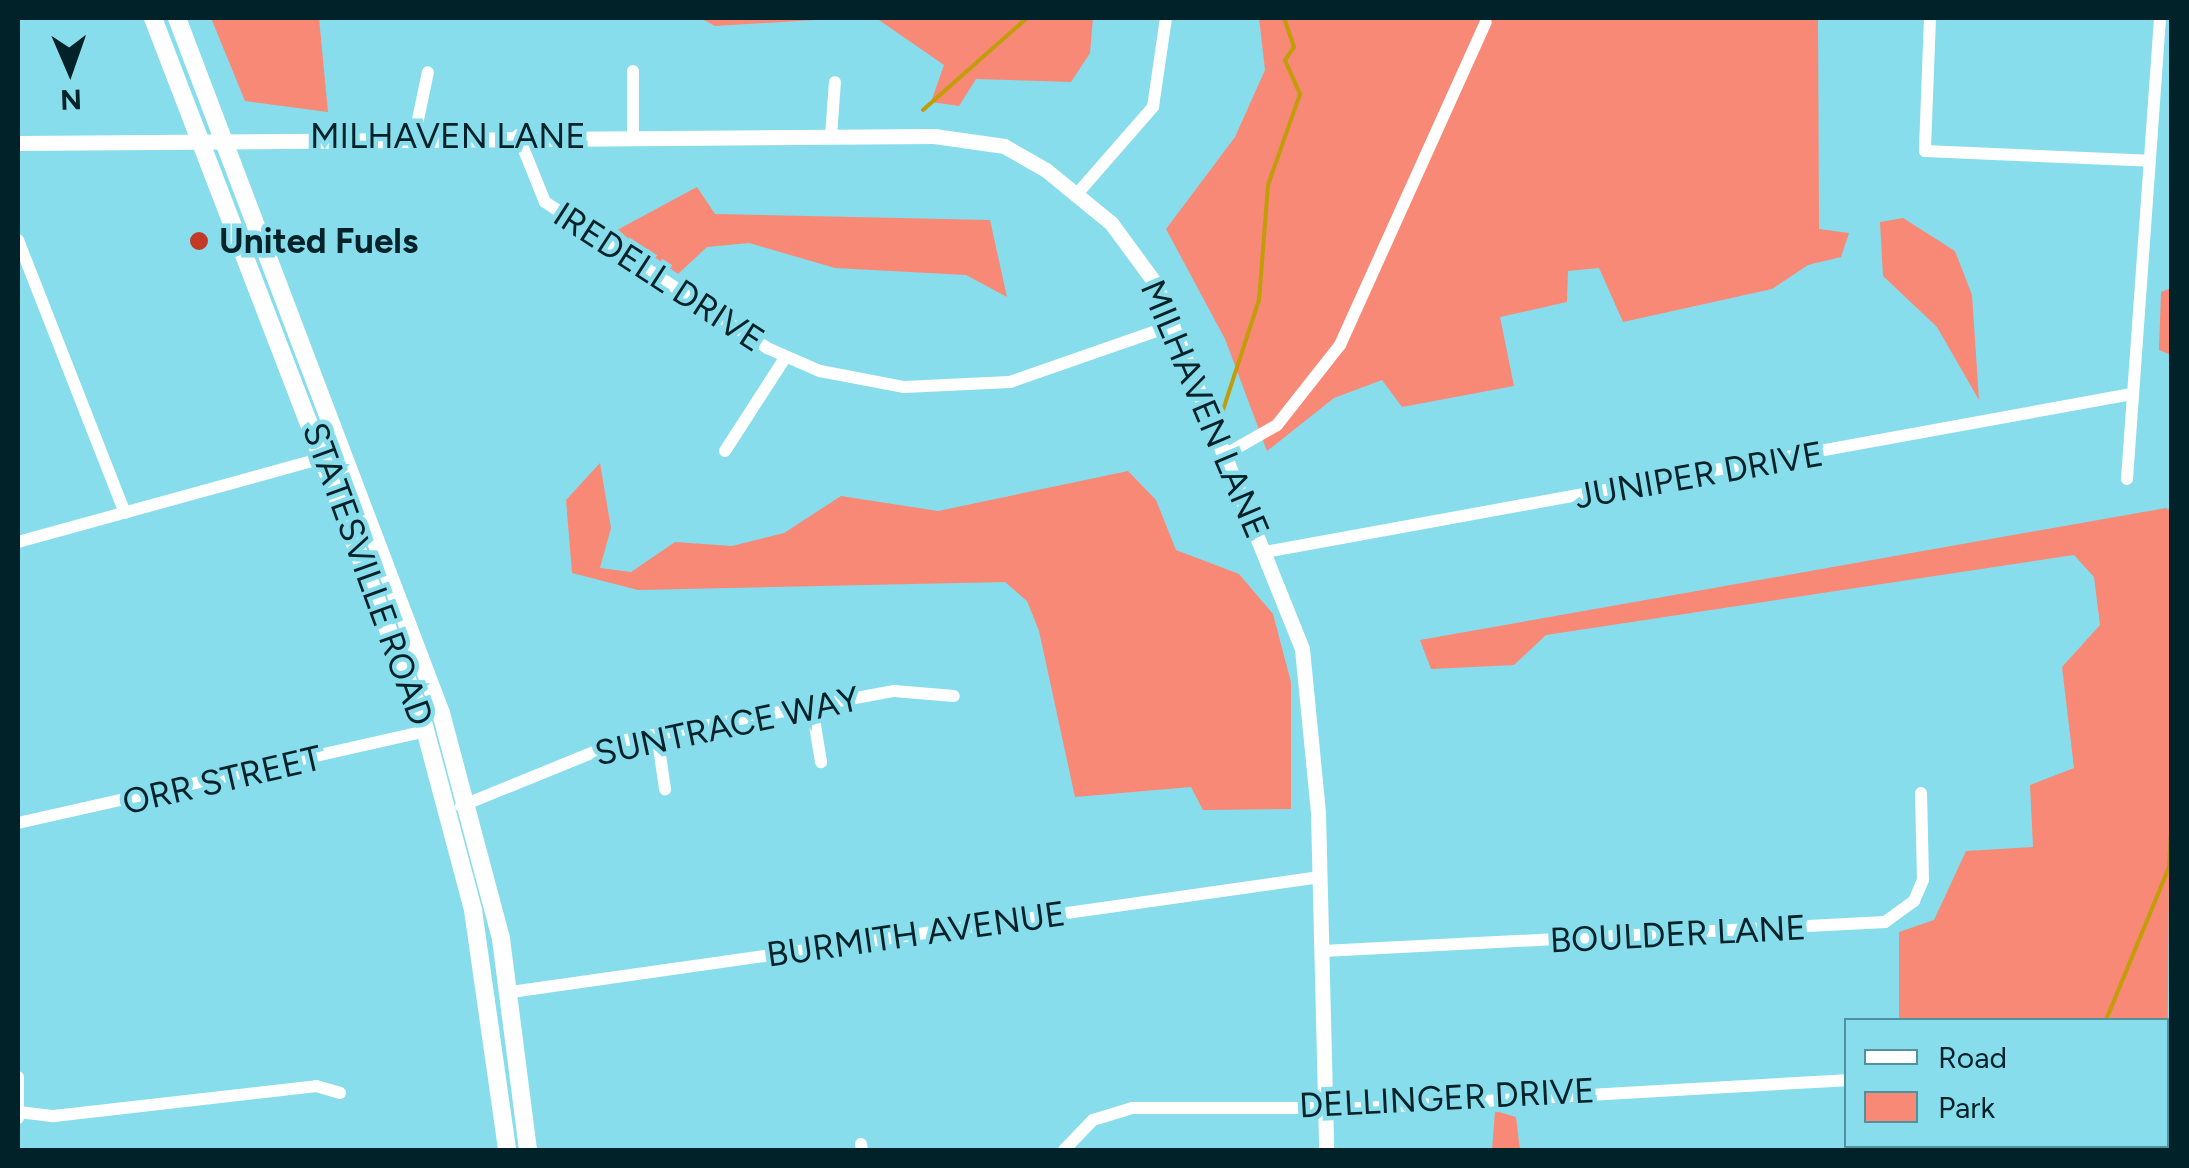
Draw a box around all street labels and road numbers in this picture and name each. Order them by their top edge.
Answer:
street label: MILHAVEN LANE [310,115,586,157]
street label: IREDELL DRIVE [546,193,772,361]
street label: MILHAVEN LANE [1132,274,1278,544]
street label: STATESVILLE ROAD [294,417,442,731]
street label: JUNIPER DRIVE [1572,432,1826,518]
street label: SUNTRACE WAY [591,677,863,775]
street label: ORR STREET [118,737,326,823]
street label: BURMITH AVENUE [764,892,1068,976]
street label: BOULDER LANE [1549,906,1807,962]
street label: DELLINGER DRIVE [1298,1069,1596,1127]

